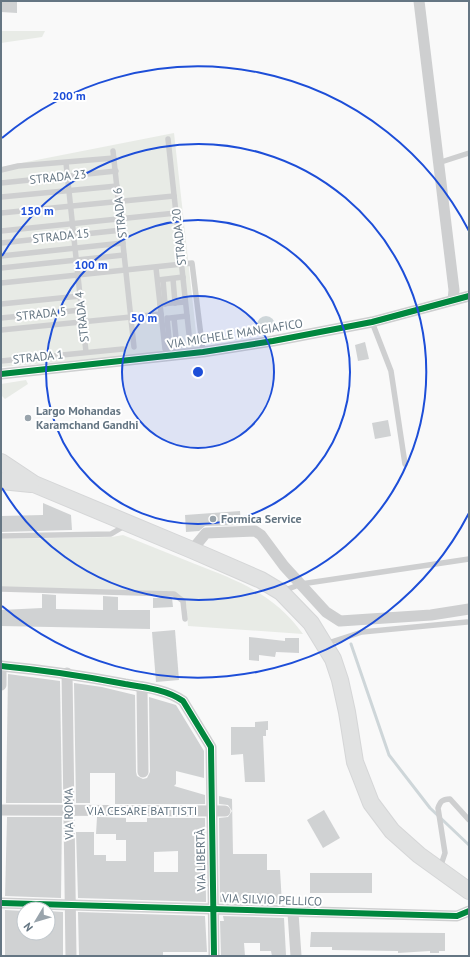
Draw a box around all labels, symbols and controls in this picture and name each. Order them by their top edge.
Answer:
text: 200 m [52,88,86,103]
street label: STRADA 23 [29,166,87,187]
street label: STRADA 6 [109,187,130,239]
text: 150 m [20,203,54,218]
street label: STRADA 20 [168,207,189,266]
street label: STRADA 15 [32,225,90,246]
text: 100 m [74,257,108,272]
street label: STRADA 4 [71,291,92,343]
street label: STRADA 5 [15,303,67,324]
text: 50 m [131,310,157,325]
street label: VIA MICHELE MANGIAFICO [165,315,304,352]
street label: STRADA 1 [12,346,64,367]
centre of rings [191,365,205,379]
place label: Largo Mohandas Karamchand Gandhi [36,403,139,432]
marker: Largo Mohandas Karamchand Gandhi [23,413,33,423]
place label: Formica Service [221,511,302,526]
marker: Formica Service [208,514,218,524]
street label: VIA ROMA [61,788,76,841]
street label: VIA CESARE BATTISTI [86,803,197,818]
street label: VIA LIBERTÀ [192,829,209,892]
street label: VIA SILVIO PELLICO [221,890,322,909]
north arrow [16,901,56,941]
text: N [20,920,36,934]

